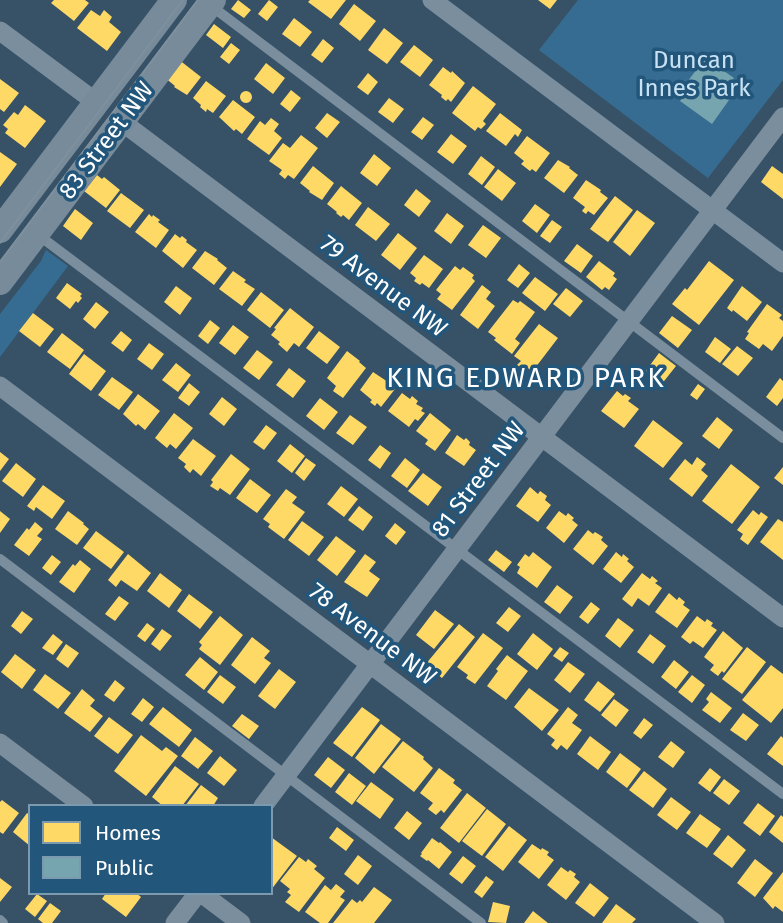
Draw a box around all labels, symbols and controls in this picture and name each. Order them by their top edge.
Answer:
park label: Duncan Innes Park [637,47,751,103]
street label: 83 Street NW [54,77,160,205]
street label: 79 Avenue NW [314,230,452,344]
district label: KING EDWARD PARK [388,362,664,396]
street label: 81 Street NW [426,417,532,543]
street label: 78 Avenue NW [303,578,441,692]
legend [28,804,273,895]
text: Homes [95,820,161,846]
text: Public [95,855,153,881]

